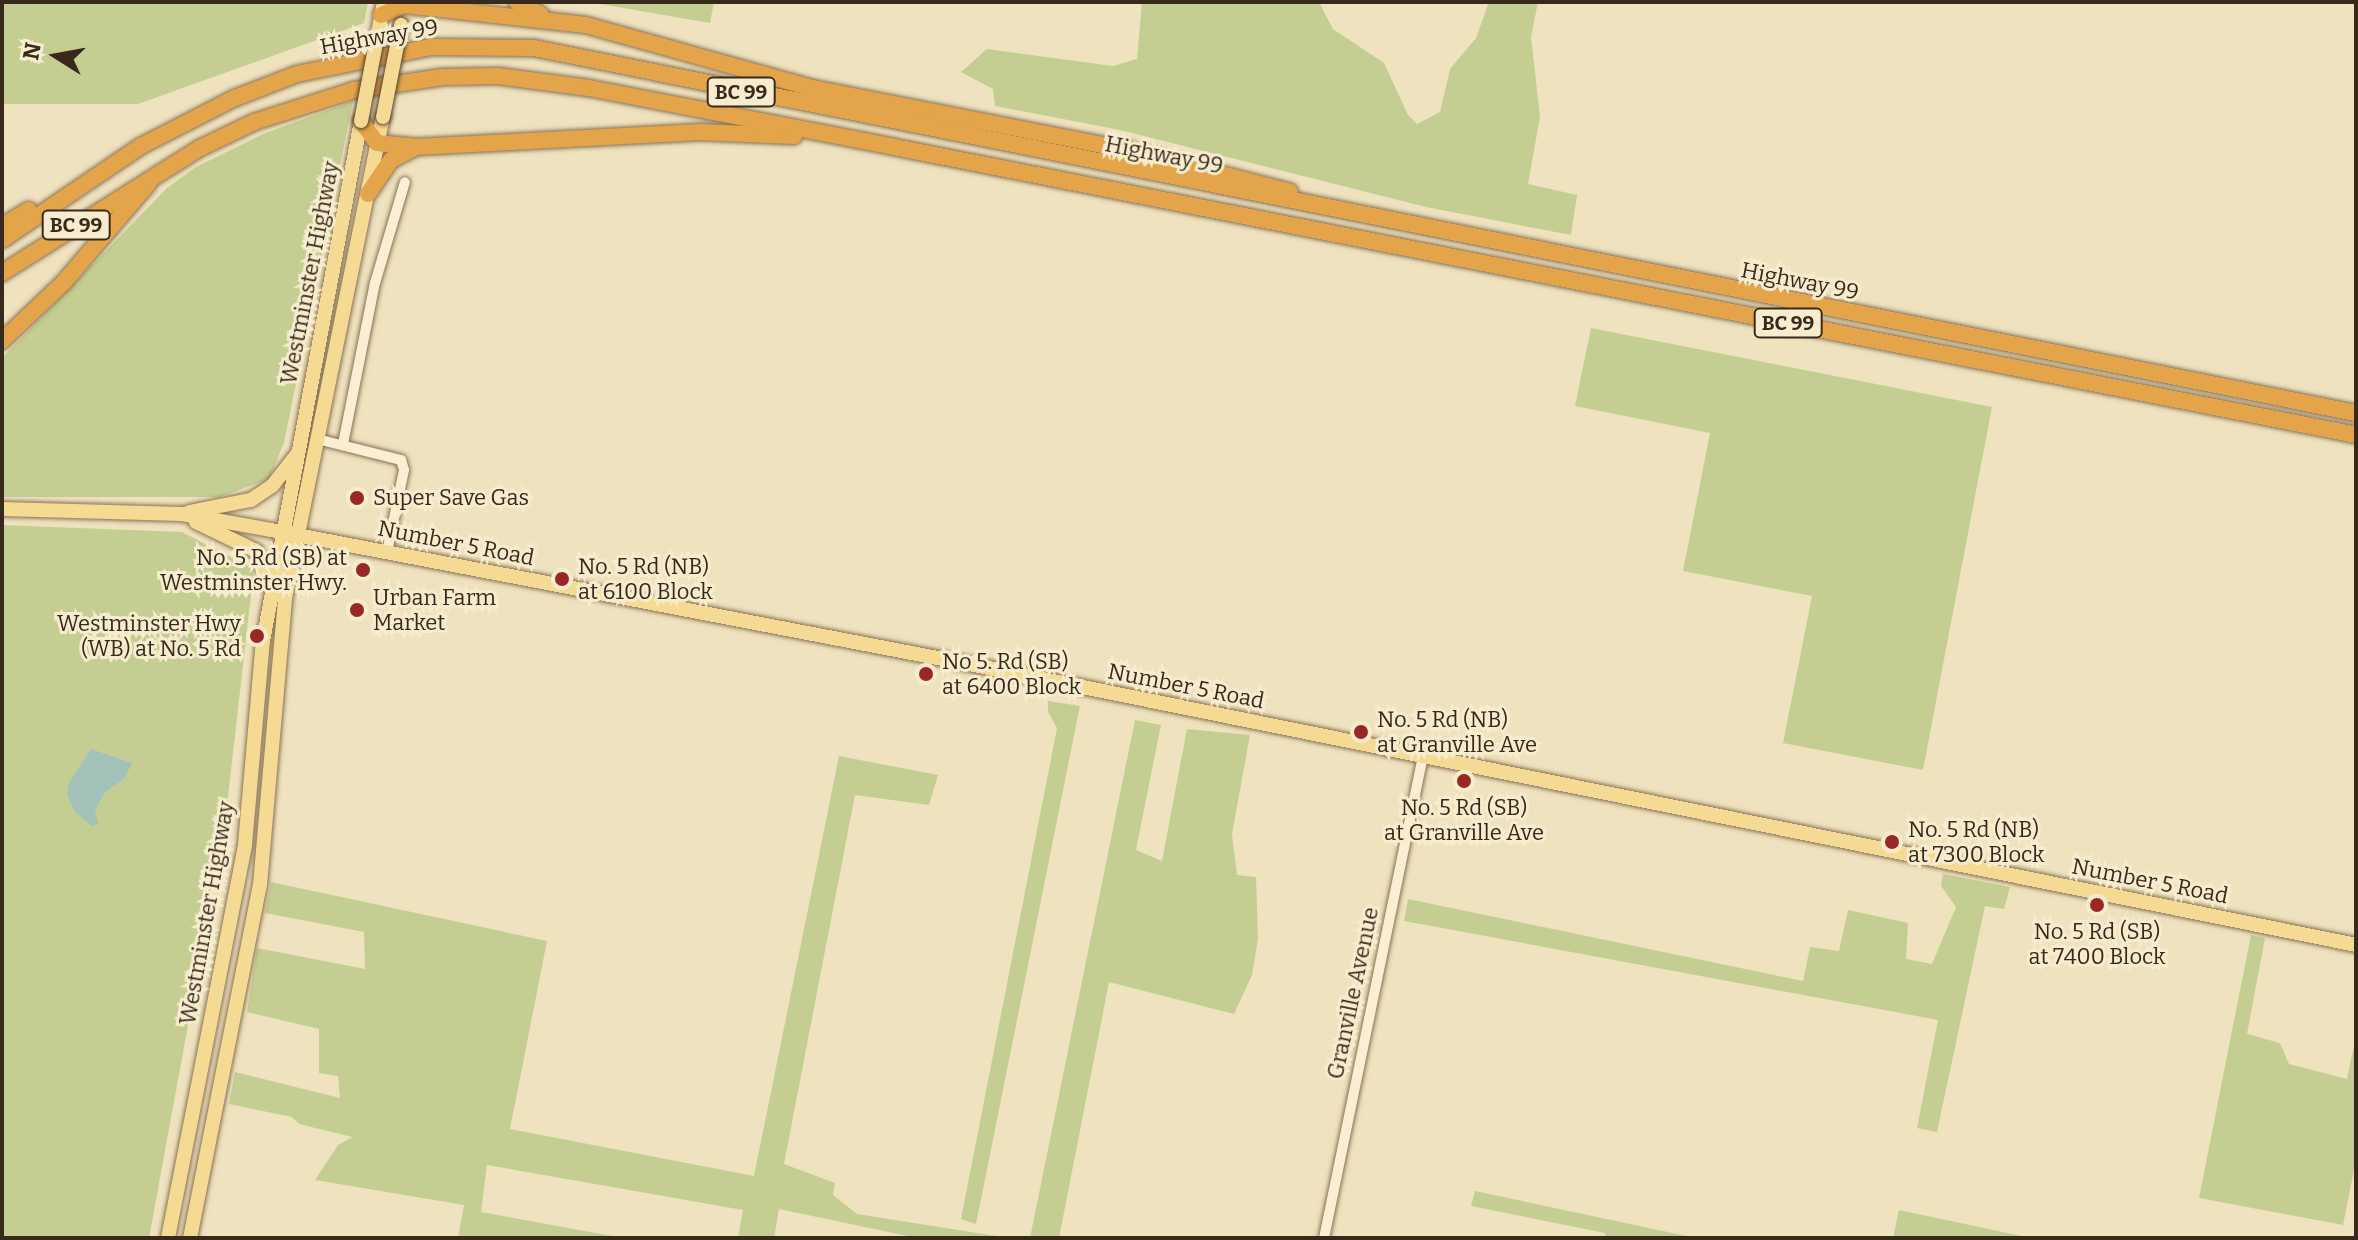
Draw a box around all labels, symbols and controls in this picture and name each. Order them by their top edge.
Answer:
street label: Highway 99 [318,14,440,60]
north arrow [16,16,96,96]
text: N [17,40,47,62]
road number: BC 99 [705,76,777,108]
street label: Highway 99 [1103,131,1225,179]
street label: Westminster Highway [275,159,345,387]
road number: BC 99 [40,209,112,241]
street label: Highway 99 [1739,257,1861,305]
road number: BC 99 [1752,307,1824,339]
place label: Super Save Gas [373,485,529,511]
marker: Super Save Gas [348,489,366,507]
street label: Number 5 Road [376,515,536,571]
place label: No. 5 Rd (SB) at Westminster Hwy. [160,544,347,596]
place label: No. 5 Rd (NB) at 6100 Block [578,553,713,604]
marker: No. 5 Rd (SB) at Westminster Hwy. [354,561,372,579]
marker: No. 5 Rd (NB) at 6100 Block [553,570,571,588]
place label: Urban Farm Market [373,584,496,636]
marker: Urban Farm Market [348,601,366,619]
place label: Westminster Hwy (WB) at No. 5 Rd [57,610,241,662]
marker: Westminster Hwy (WB) at No. 5 Rd [248,627,266,645]
place label: No 5. Rd (SB) at 6400 Block [942,648,1081,700]
street label: Number 5 Road [1106,658,1266,714]
marker: No 5. Rd (SB) at 6400 Block [917,665,935,683]
place label: No. 5 Rd (NB) at Granville Ave [1377,706,1537,758]
marker: No. 5 Rd (NB) at Granville Ave [1352,723,1370,741]
marker: No. 5 Rd (SB) at Granville Ave [1455,772,1473,790]
place label: No. 5 Rd (SB) at Granville Ave [1384,794,1544,846]
street label: Westminster Highway [174,799,240,1027]
place label: No. 5 Rd (NB) at 7300 Block [1908,816,2044,868]
marker: No. 5 Rd (NB) at 7300 Block [1883,833,1901,851]
street label: Number 5 Road [2070,853,2230,909]
marker: No. 5 Rd (SB) at 7400 Block [2088,896,2106,914]
street label: Granville Avenue [1322,905,1384,1081]
place label: No. 5 Rd (SB) at 7400 Block [2029,918,2165,970]

